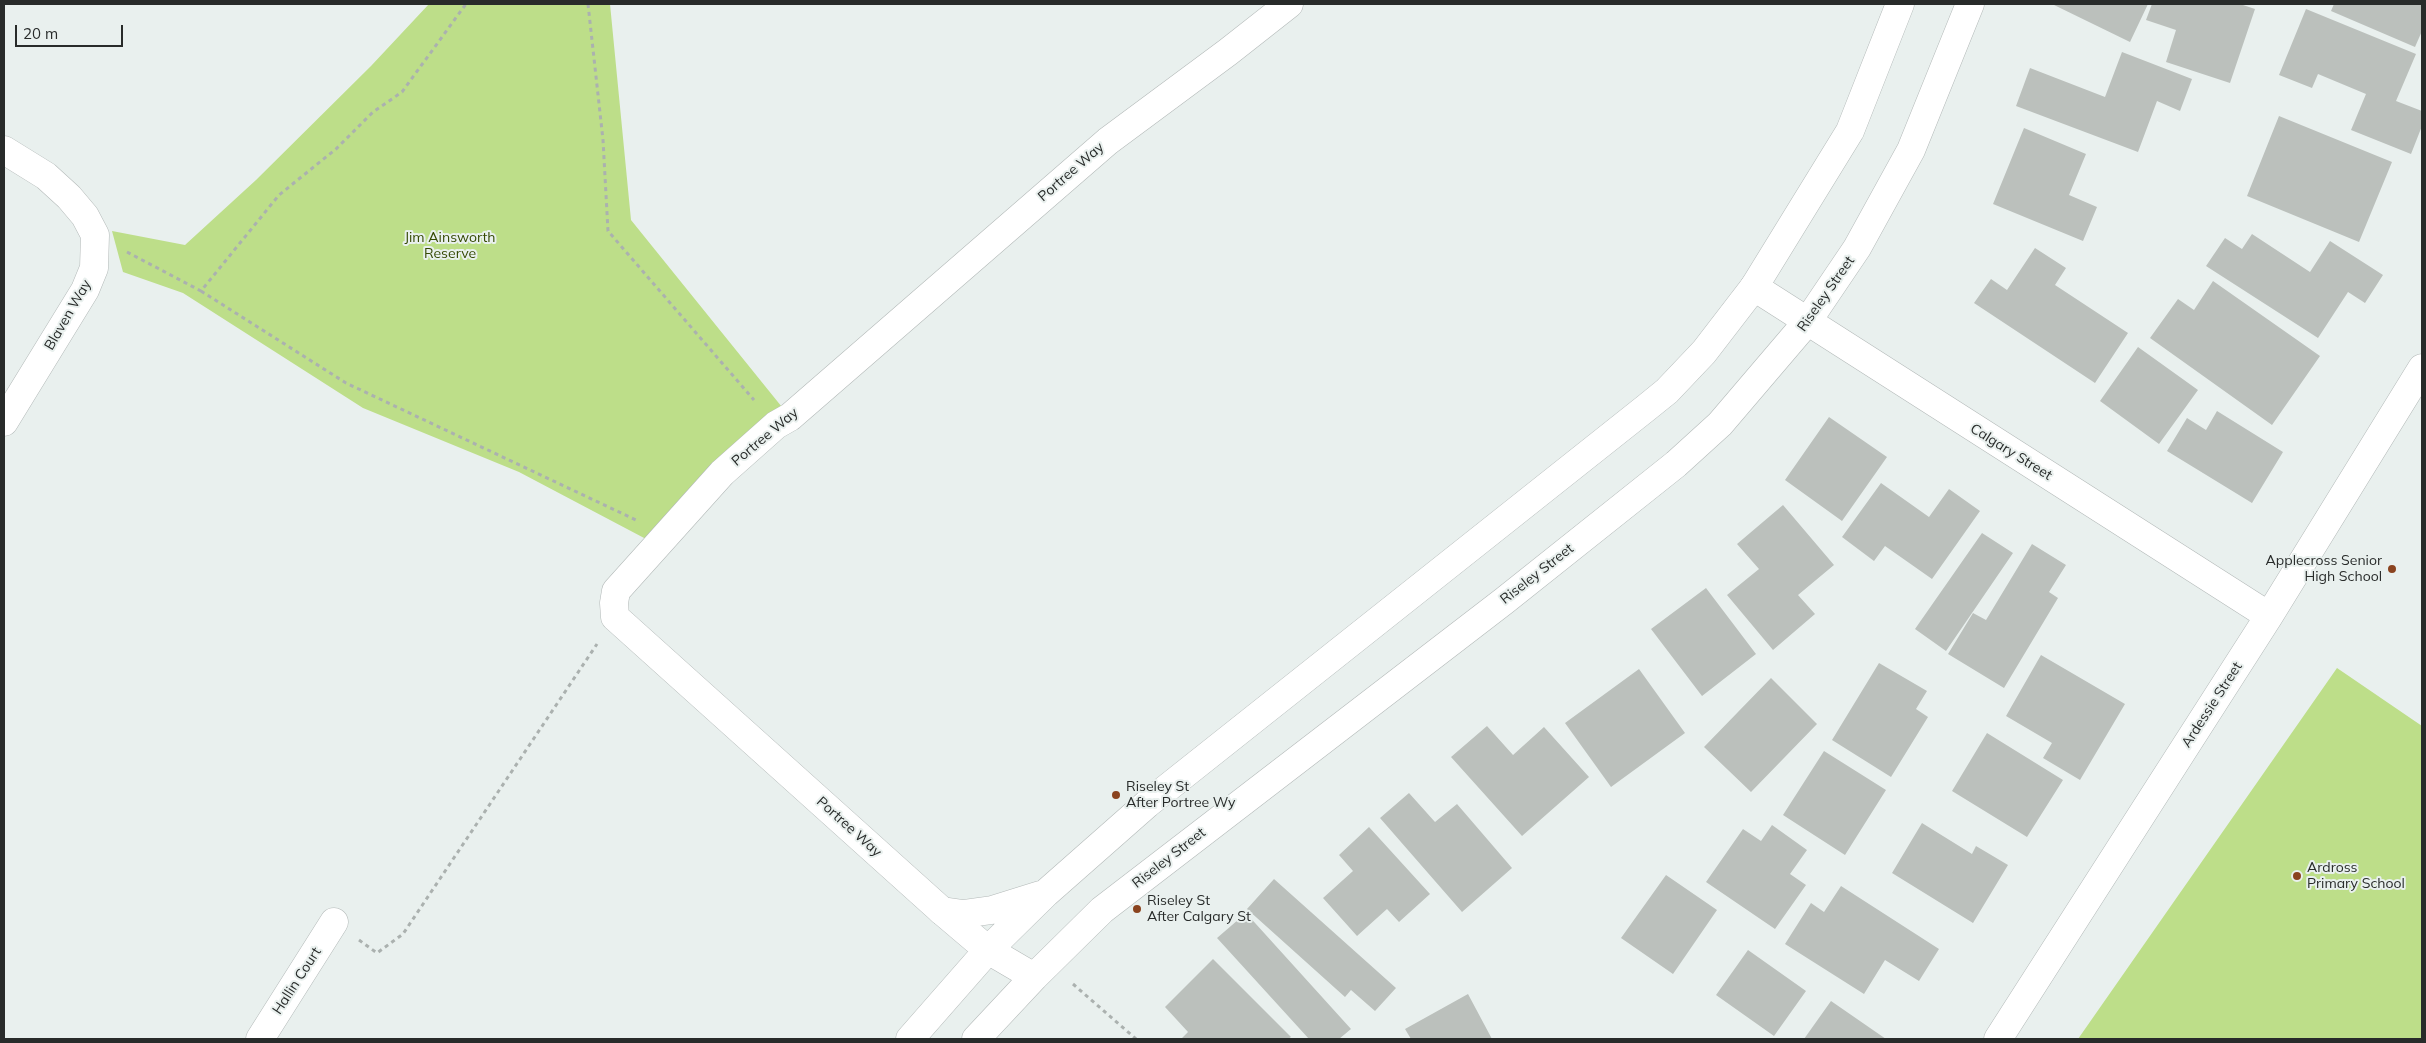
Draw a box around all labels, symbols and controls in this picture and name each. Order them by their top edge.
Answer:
scale bar [18,15,125,47]
text: 20 m [23,24,58,43]
street label: Portree Way [1035,139,1107,205]
park label: Jim Ainsworth Reserve [404,230,496,262]
street label: Riseley Street [1794,253,1858,335]
street label: Blaven Way [41,277,95,353]
street label: Portree Way [728,404,802,470]
street label: Calgary Street [1967,420,2055,484]
street label: Riseley Street [1497,540,1577,608]
place label: Applecross Senior High School [2266,553,2382,586]
marker: Applecross Senior High School [2386,563,2398,575]
street label: Ardessie Street [2178,659,2246,751]
place label: Riseley St After Portree Wy [1126,779,1235,812]
marker: Riseley St After Portree Wy [1110,789,1122,801]
street label: Portree Way [813,793,885,861]
street label: Riseley Street [1129,824,1209,892]
place label: Ardross Primary School [2307,860,2405,892]
marker: Ardross Primary School [2291,870,2303,882]
place label: Riseley St After Calgary St [1147,893,1251,926]
marker: Riseley St After Calgary St [1131,903,1143,915]
street label: Hallin Court [269,944,325,1018]

